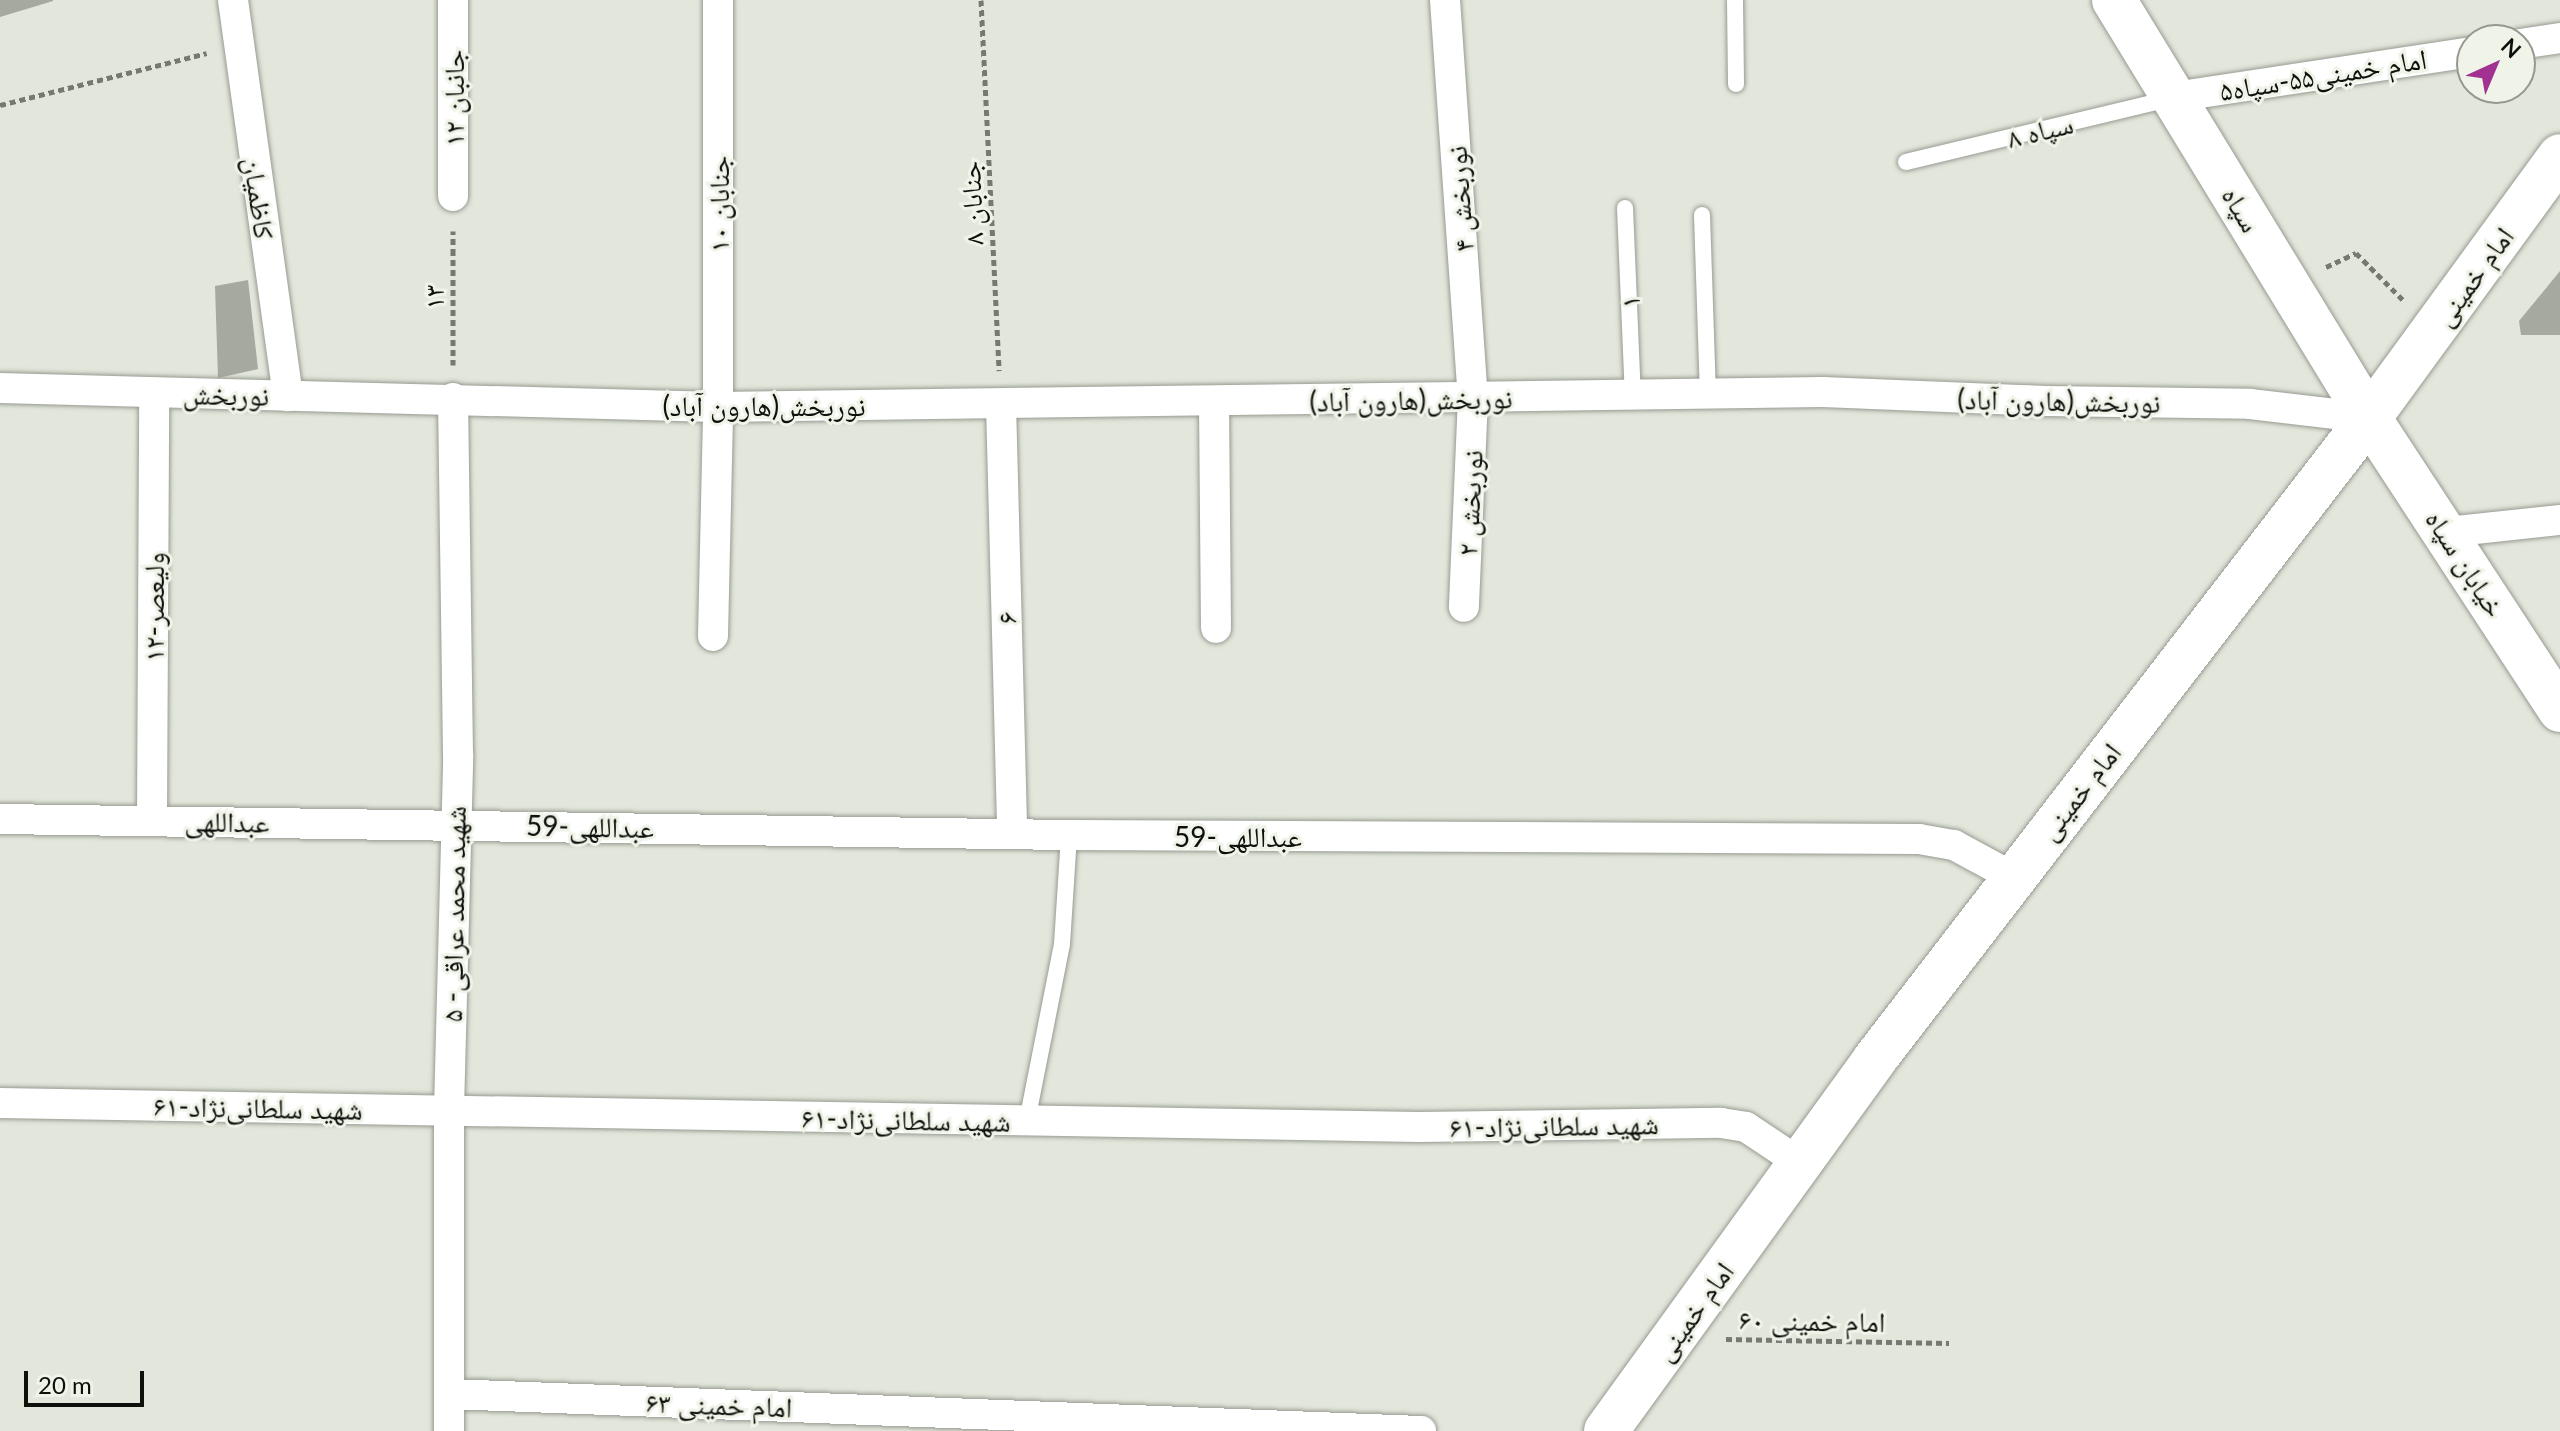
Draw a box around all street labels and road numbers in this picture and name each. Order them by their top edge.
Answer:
street label: امام خمینی۵۵-سپاه۵ [2217,41,2429,107]
street label: جانبان ۱۲ [436,50,470,146]
street label: سپاه ۸ [2004,106,2076,154]
street label: نوربخش ۴ [1439,145,1479,253]
street label: کاظمیان [238,155,282,241]
street label: جنابان ۱۰ [701,156,735,252]
street label: جنابان ۸ [952,160,990,246]
street label: سپاه [2215,180,2269,238]
street label: امام خمینی [2426,220,2520,332]
street label: ۱۳ [416,284,450,310]
street label: ۱ [1612,295,1646,309]
street label: نوربخش [182,376,270,412]
street label: نوربخش(هارون آباد) [1309,380,1513,418]
street label: نوربخش(هارون آباد) [1957,381,2161,419]
street label: نوربخش(هارون آباد) [662,388,866,422]
street label: نوربخش ۲ [1449,449,1489,557]
street label: خیابان سپاه [2419,503,2513,623]
street label: ولیعصر-۱۲ [136,552,170,662]
street label: ۶ [989,611,1023,625]
street label: امام خمینی [2031,736,2127,846]
street label: عبداللهی [184,803,270,839]
street label: شهید محمد عراقی- ۵ [434,806,472,1022]
street label: عبداللهی-59 [526,808,654,844]
street label: عبداللهی-59 [1174,819,1302,853]
street label: شهید سلطانی‌نژاد-۶۱ [153,1088,363,1126]
street label: شهید سلطانی‌نژاد-۶۱ [801,1100,1011,1138]
street label: شهید سلطانی‌نژاد-۶۱ [1449,1106,1659,1144]
street label: امام خمینی [1646,1255,1740,1367]
street label: امام خمینی ۶۰ [1738,1302,1886,1338]
street label: امام خمینی ۶۳ [645,1385,793,1423]

